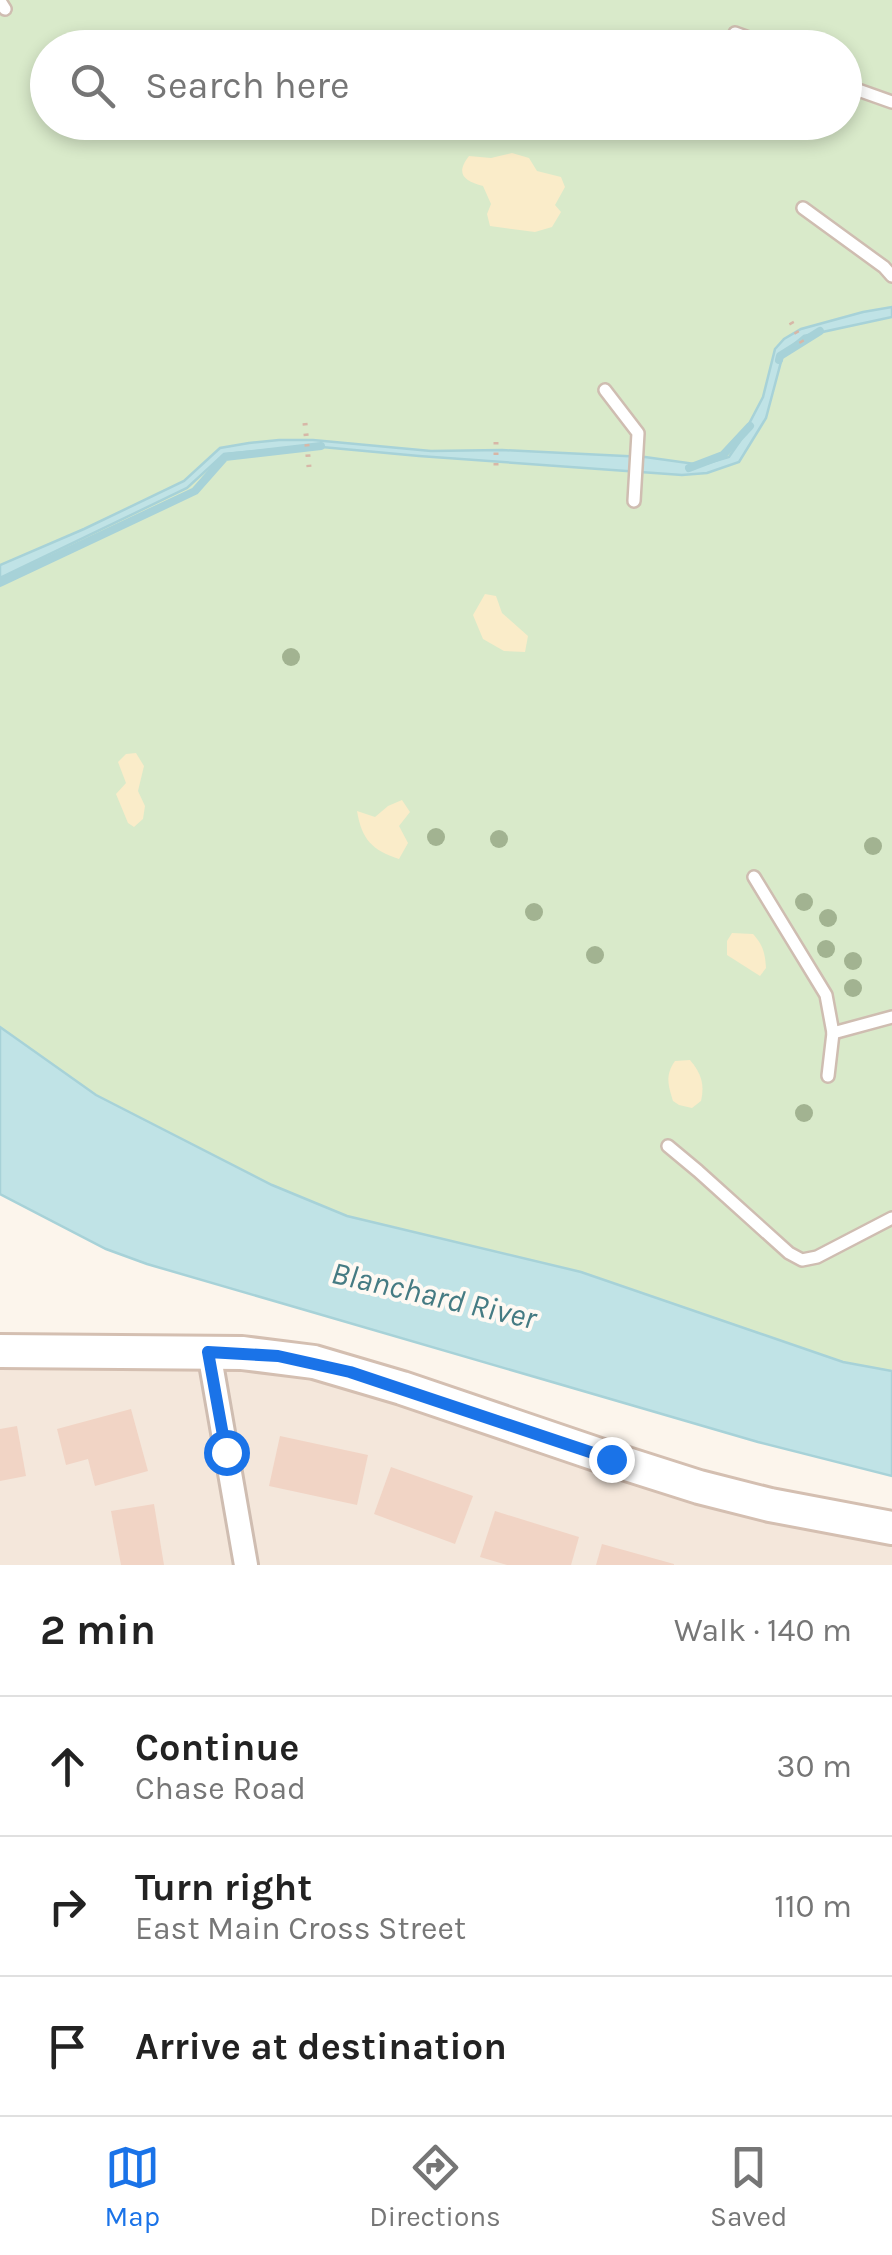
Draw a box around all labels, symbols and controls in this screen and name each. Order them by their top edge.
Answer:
search box [30,30,862,140]
icon: search [65,58,120,113]
text: Search here [145,63,349,108]
water label: Blanchard River [328,1254,541,1337]
route start [204,1430,250,1476]
route end [589,1437,635,1483]
text: 2 min [40,1605,156,1655]
text: Walk · 140 m [674,1612,852,1649]
text: Continue [135,1725,299,1770]
icon: ahead [40,1739,95,1794]
text: 30 m [777,1748,852,1785]
text: Chase Road [135,1770,306,1807]
text: Turn right [135,1865,312,1910]
icon: right [40,1879,95,1934]
text: 110 m [774,1888,852,1925]
text: East Main Cross Street [135,1910,466,1947]
icon: arrive [40,2019,95,2074]
text: Arrive at destination [135,2024,507,2069]
tab: Map [105,2140,160,2233]
tab: Directions [369,2140,501,2233]
tab: Saved [710,2140,787,2233]

